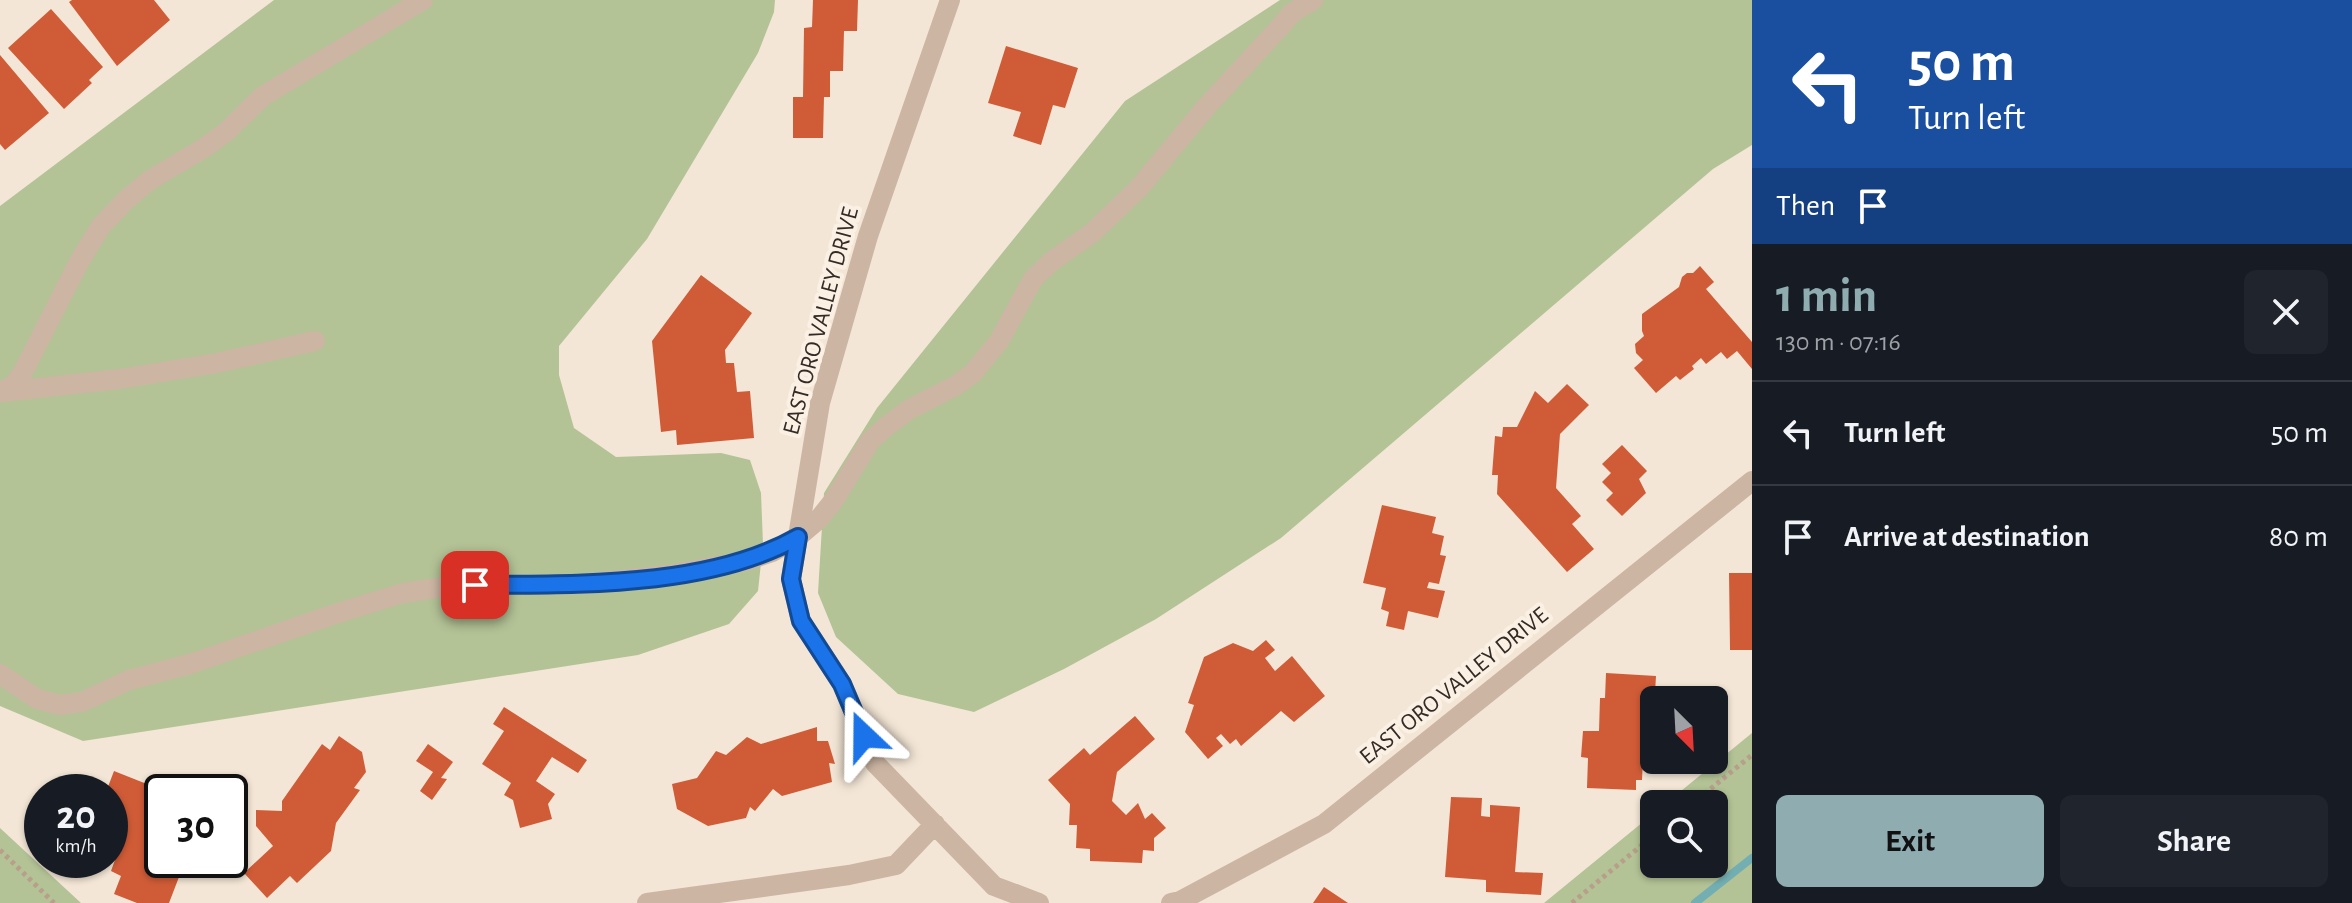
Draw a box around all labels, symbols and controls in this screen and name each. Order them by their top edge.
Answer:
icon: left [1776,32,1880,136]
text: 50 m [1908,35,2015,91]
text: Turn left [1908,100,2025,136]
icon: arrive [1851,184,1895,228]
text: Then [1776,191,1835,221]
street label: EAST ORO VALLEY DRIVE [779,204,863,437]
button: close [2244,270,2328,354]
text: 1 min [1776,273,1877,321]
text: 130 m · 07:16 [1776,329,1901,355]
icon: left [1776,411,1820,455]
text: Turn left [1844,418,1945,448]
text: 50 m [2271,418,2328,448]
icon: arrive [1776,515,1820,559]
text: Arrive at destination [1844,522,2090,552]
text: 80 m [2269,522,2328,552]
pin [441,551,509,619]
icon: arrive [453,563,497,607]
street label: EAST ORO VALLEY DRIVE [1355,603,1553,769]
north arrow [1640,686,1728,774]
map controls [1640,686,1728,878]
position arrow [822,694,906,778]
speed limit sign: 30 [144,774,248,878]
button: search [1640,790,1728,878]
button: Exit [1776,795,2044,887]
button: Share [2060,795,2328,887]
text: 20 [56,796,96,836]
text: km/h [55,836,97,856]

